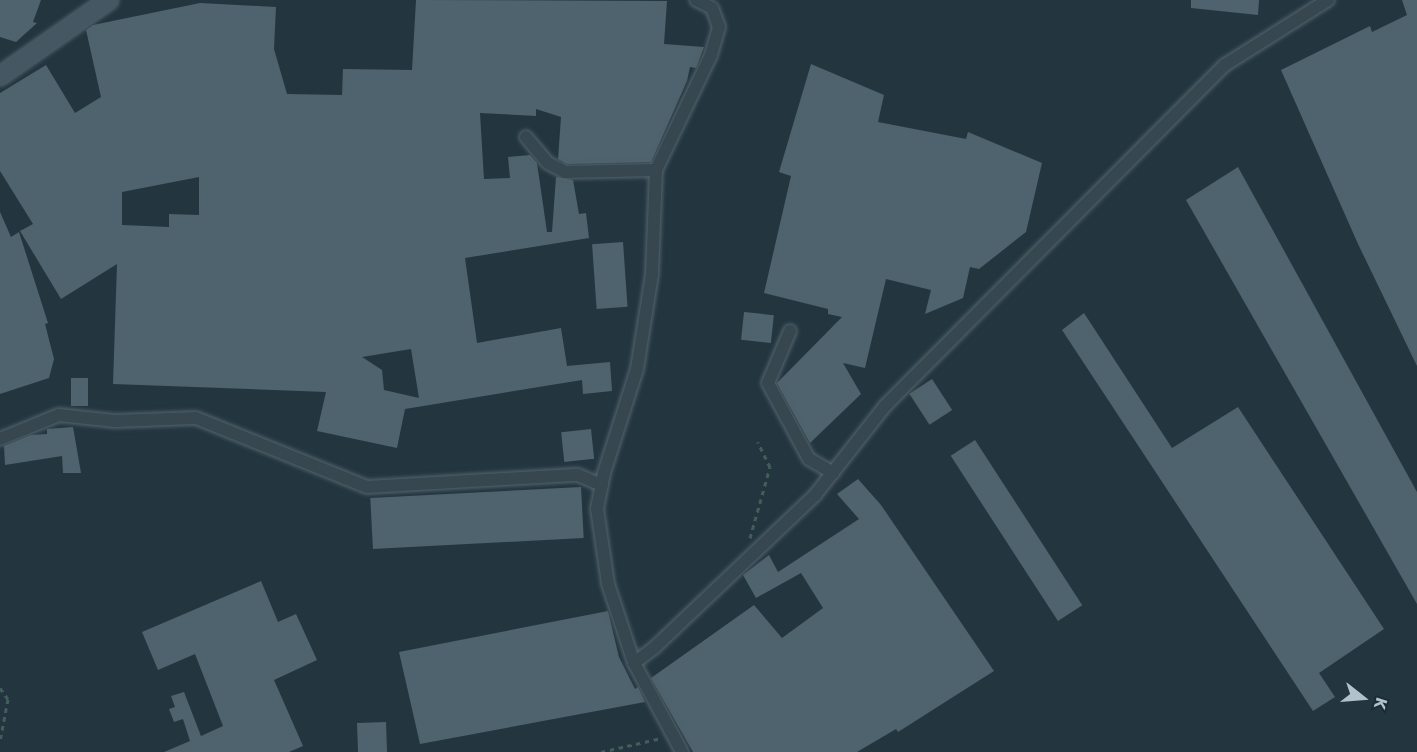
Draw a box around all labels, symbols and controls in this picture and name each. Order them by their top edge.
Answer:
north arrow [1333,668,1393,728]
text: K [1368,695,1393,712]

